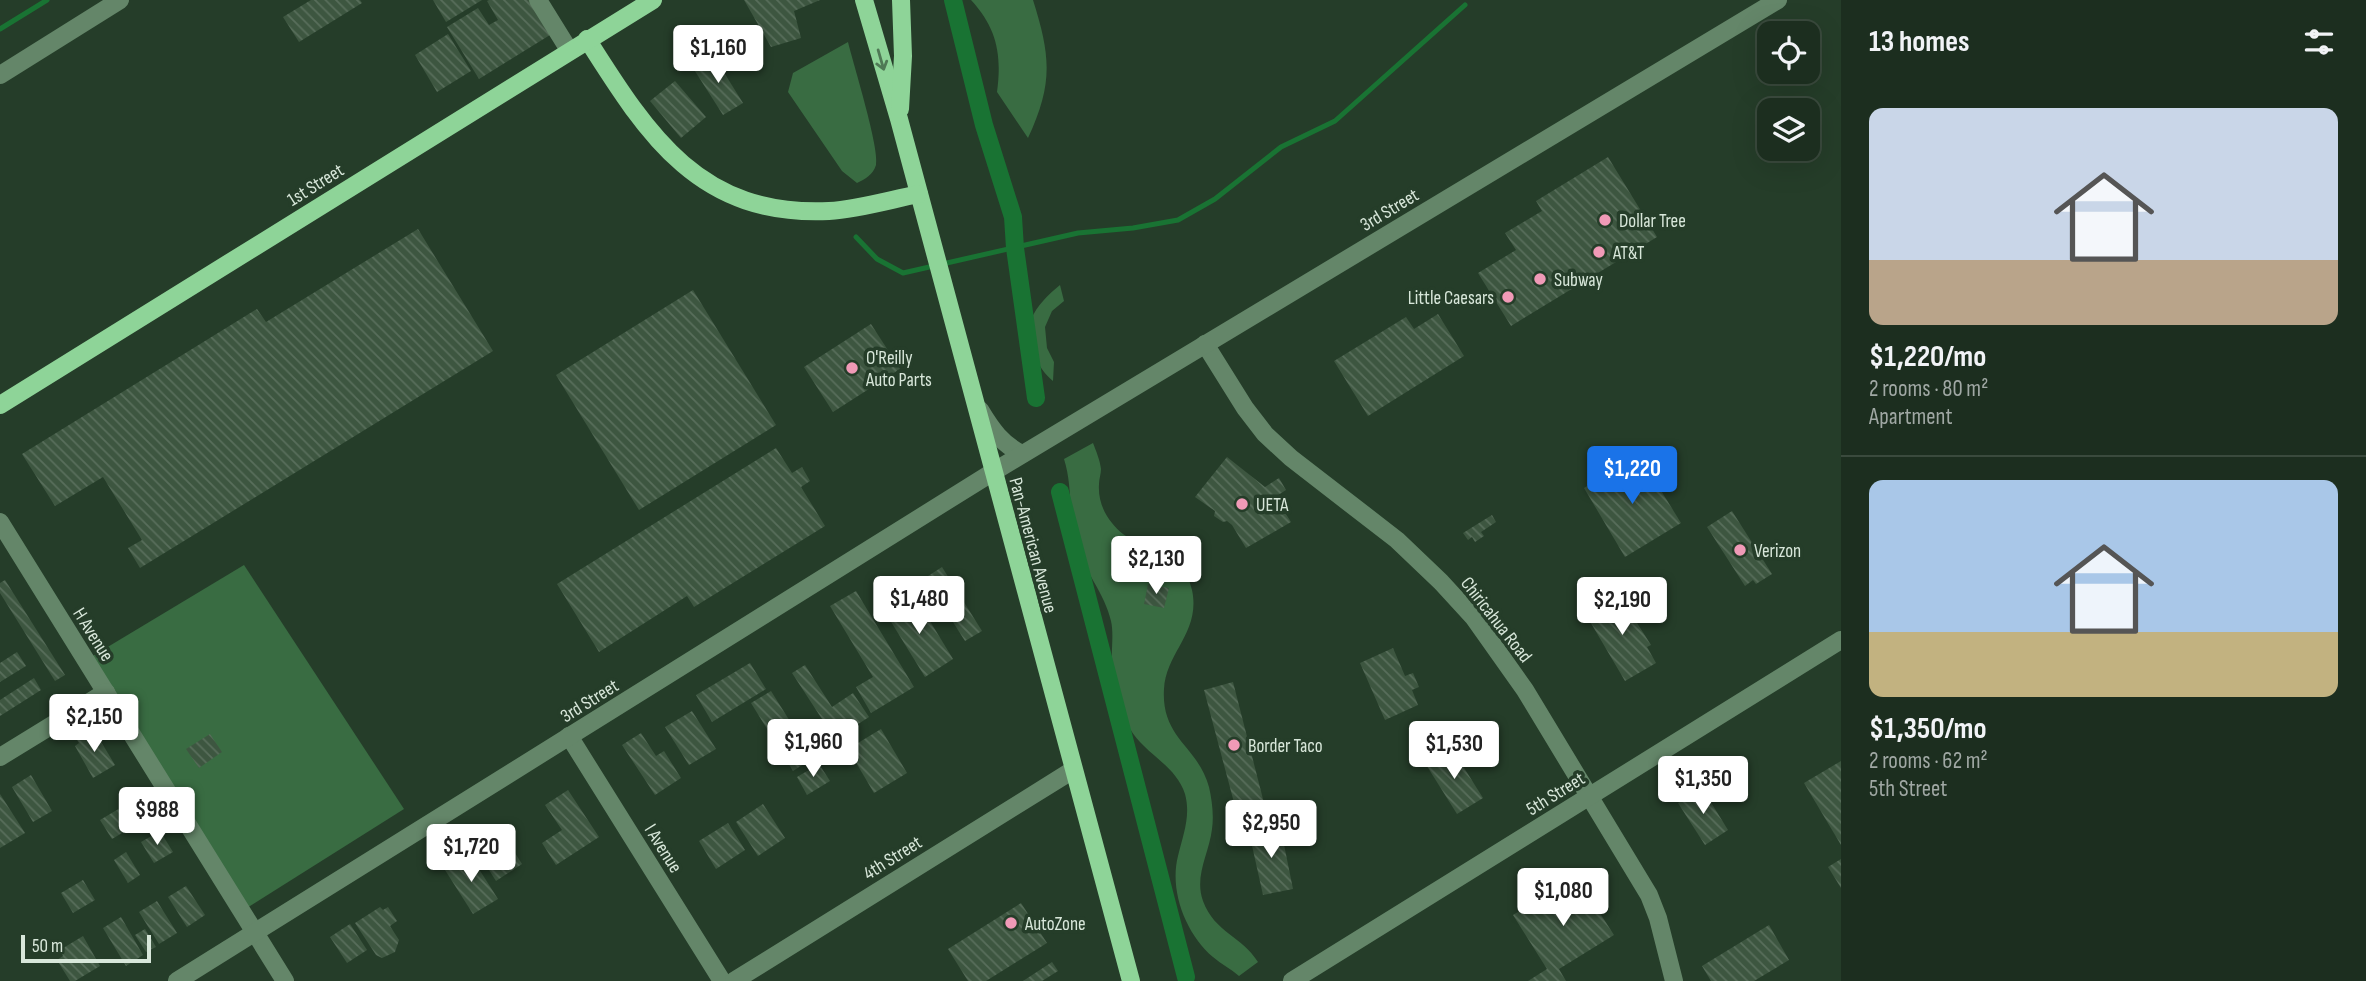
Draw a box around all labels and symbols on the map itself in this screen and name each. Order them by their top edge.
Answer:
pin: $1,160 [661,25,775,85]
one-way arrow [875,49,888,71]
street label: 1st Street [283,159,349,212]
street label: 3rd Street [1356,184,1423,237]
place label: Dollar Tree [1619,210,1686,233]
marker: Dollar Tree [1597,212,1613,228]
place label: AT&T [1612,242,1645,265]
marker: AT&T [1591,244,1607,260]
place label: Subway [1554,269,1603,292]
marker: Subway [1532,271,1548,287]
place label: Little Caesars [1408,287,1494,310]
marker: Little Caesars [1500,289,1516,305]
place label: O'Reilly Auto Parts [865,347,932,392]
marker: O'Reilly Auto Parts [844,360,860,376]
pin: $1,220 [1575,447,1689,506]
street label: Pan-American Avenue [1003,475,1062,616]
place label: UETA [1256,494,1289,517]
marker: UETA [1234,496,1250,512]
pin: $2,130 [1099,536,1213,596]
place label: Verizon [1754,540,1801,563]
marker: Verizon [1732,542,1748,558]
street label: Chiricahua Road [1455,572,1536,667]
pin: $1,480 [862,576,976,636]
pin: $2,190 [1565,578,1679,637]
street label: H Avenue [67,604,118,666]
street label: 3rd Street [556,674,623,728]
pin: $2,150 [37,694,151,754]
pin: $1,960 [756,720,870,779]
pin: $1,530 [1397,722,1511,781]
place label: Border Taco [1248,735,1323,758]
marker: Border Taco [1226,737,1242,753]
pin: $1,350 [1646,756,1760,816]
street label: 5th Street [1522,767,1589,821]
pin: $988 [116,788,198,847]
pin: $2,950 [1214,800,1328,860]
street label: I Avenue [639,820,687,878]
pin: $1,720 [414,824,528,884]
street label: 4th Street [859,831,927,885]
pin: $1,080 [1506,869,1620,928]
place label: AutoZone [1024,913,1086,936]
marker: AutoZone [1003,915,1019,931]
scale bar [21,932,150,964]

